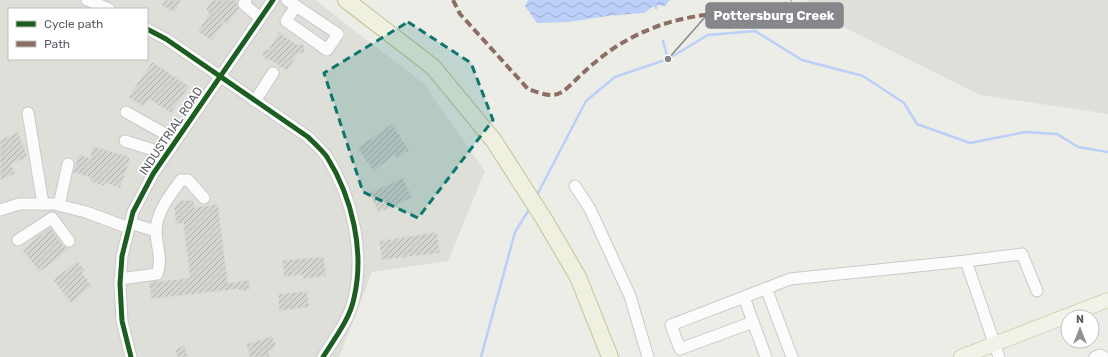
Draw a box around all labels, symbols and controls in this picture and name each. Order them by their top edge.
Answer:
callout: Pottersburg Creek [706,3,843,28]
legend [8,8,148,60]
text: Pottersburg Creek [714,8,835,23]
text: Cycle path [44,17,103,31]
text: Path [44,37,70,51]
street label: INDUSTRIAL ROAD [136,84,206,178]
north arrow [1060,309,1100,349]
text: N [1076,313,1084,326]

